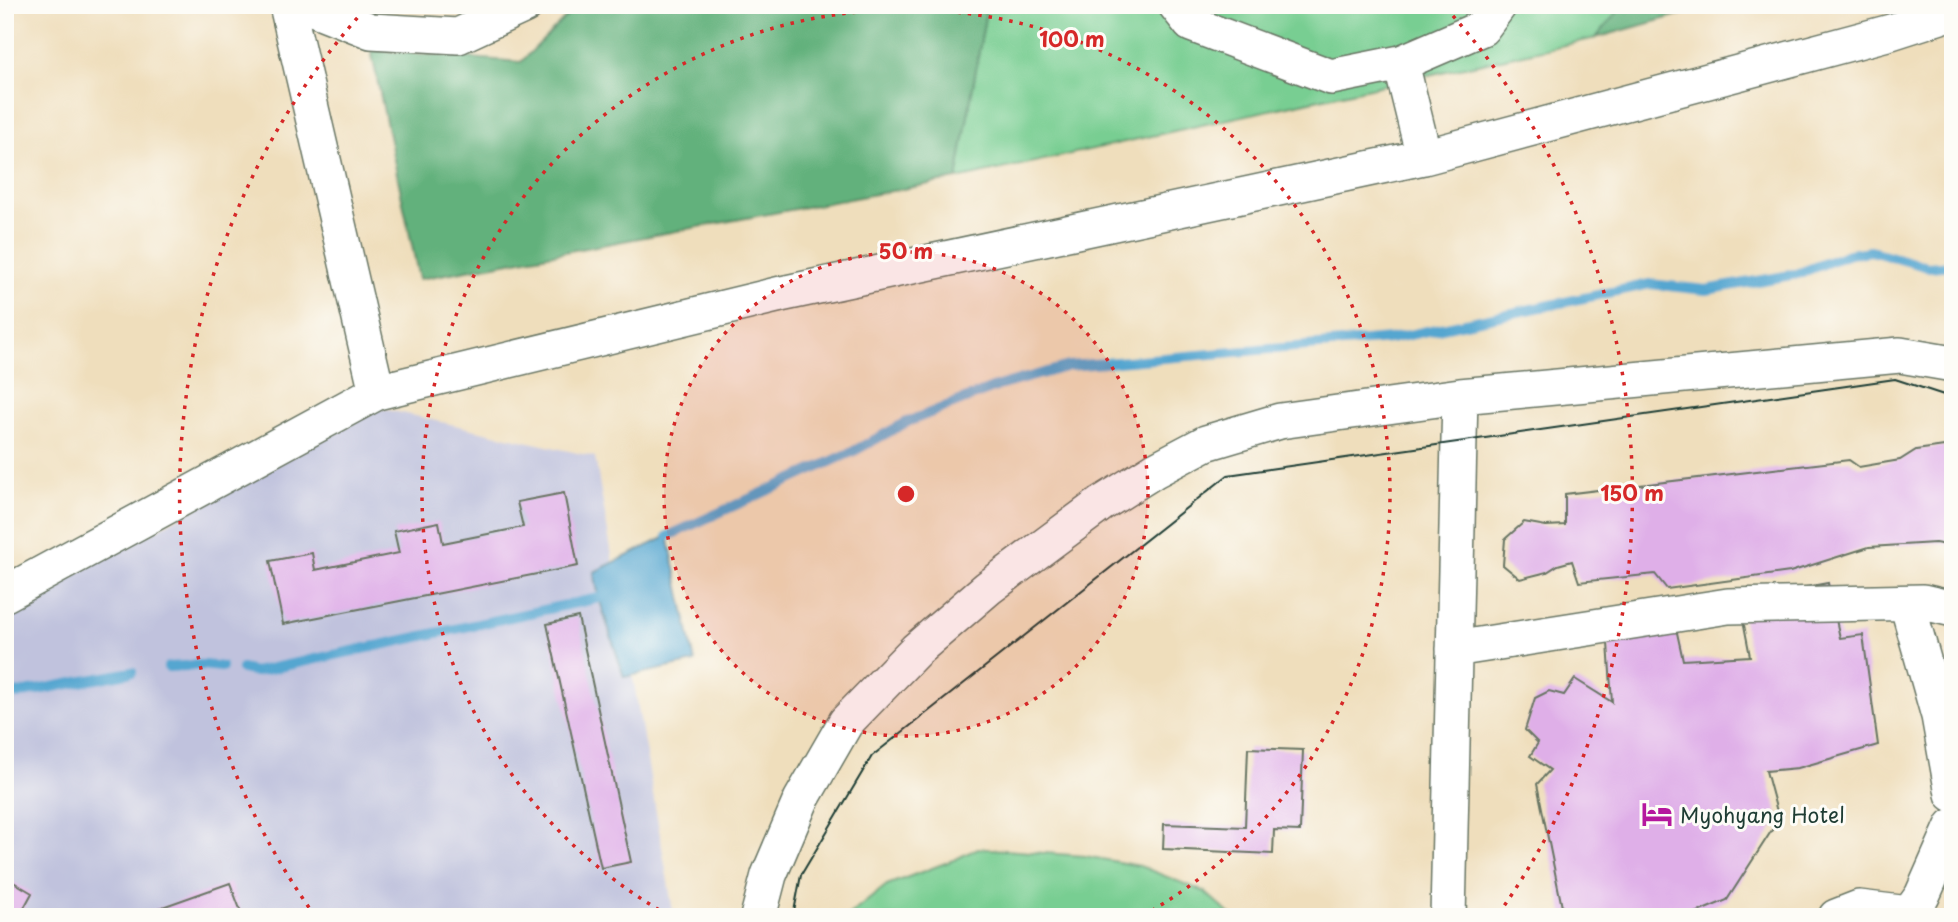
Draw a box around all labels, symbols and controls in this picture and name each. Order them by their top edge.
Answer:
text: 100 m [1039,22,1105,54]
text: 50 m [879,234,933,266]
text: 150 m [1600,476,1664,508]
centre of rings [894,482,918,506]
hotel icon: Myohyang Hotel [1640,797,1674,831]
place label: Myohyang Hotel [1680,798,1845,830]

